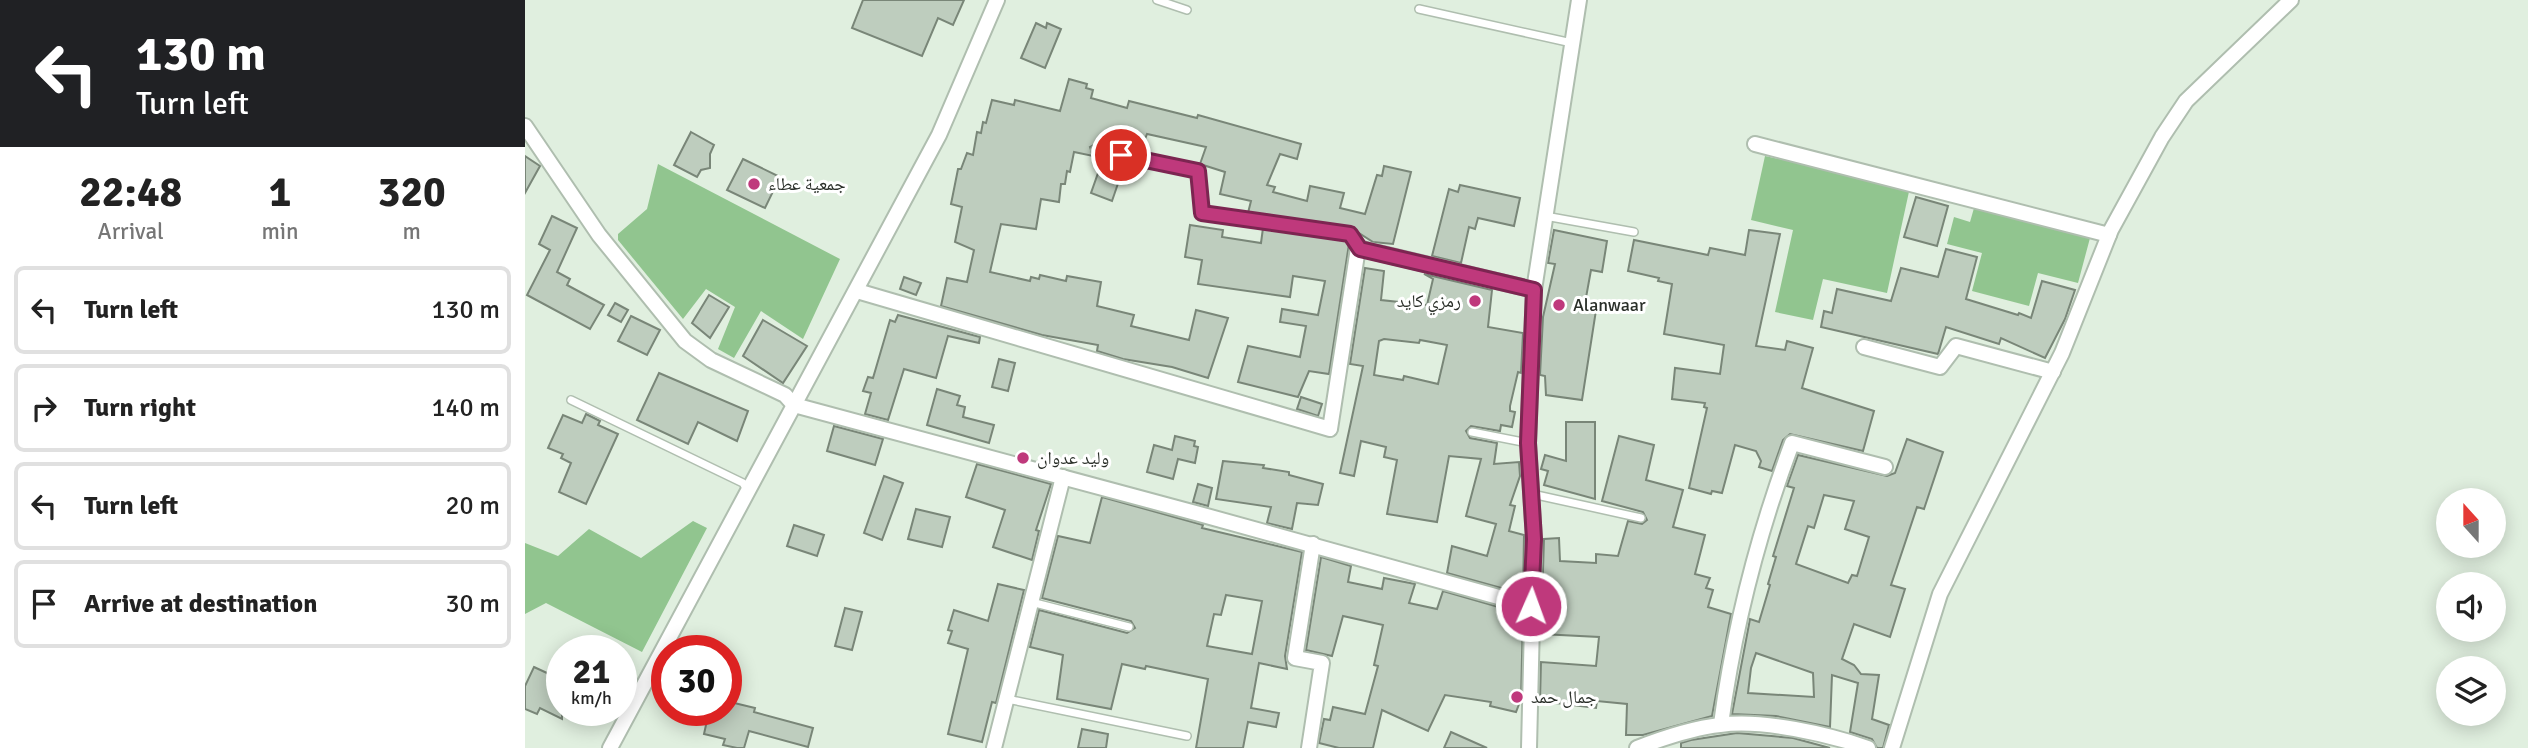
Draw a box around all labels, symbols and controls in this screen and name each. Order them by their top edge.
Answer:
text: 130 m [136,24,266,84]
icon: left [21,28,112,119]
text: Turn left [136,84,249,123]
pin [1091,125,1151,185]
icon: arrive [1102,136,1140,174]
text: 22:48 [79,167,182,218]
text: 1 [269,167,291,218]
text: 320 [378,167,446,218]
place label: جمعية عطاء [768,173,846,195]
marker: جمعية عطاء [746,176,762,192]
text: Arrival [98,217,164,246]
text: min [261,217,299,246]
text: m [403,217,421,246]
place label: رمزي كايد [1397,290,1461,316]
icon: left [25,291,63,329]
marker: رمزي كايد [1467,293,1483,309]
text: Turn left [84,294,178,326]
text: 130 m [431,294,500,326]
place label: Alanwaar [1573,294,1646,316]
marker: Alanwaar [1551,297,1567,313]
icon: right [25,389,63,427]
text: Turn right [84,392,196,424]
text: 140 m [431,392,500,424]
place label: وليد عدوان [1037,447,1109,469]
marker: وليد عدوان [1015,450,1031,466]
icon: left [25,487,63,525]
north arrow [2436,488,2506,558]
map controls [2436,488,2506,726]
text: Turn left [84,490,178,522]
text: 20 m [445,490,500,522]
position arrow [1494,569,1568,643]
button: sound [2436,572,2506,642]
icon: arrive [25,585,63,623]
text: Arrive at destination [84,588,317,620]
text: 30 m [445,588,500,620]
speed limit sign: 30 [651,635,742,726]
text: 21 [573,650,610,693]
button: layers [2436,656,2506,726]
place label: جمال حمد [1531,686,1597,708]
text: km/h [571,687,612,709]
marker: جمال حمد [1509,689,1525,705]

